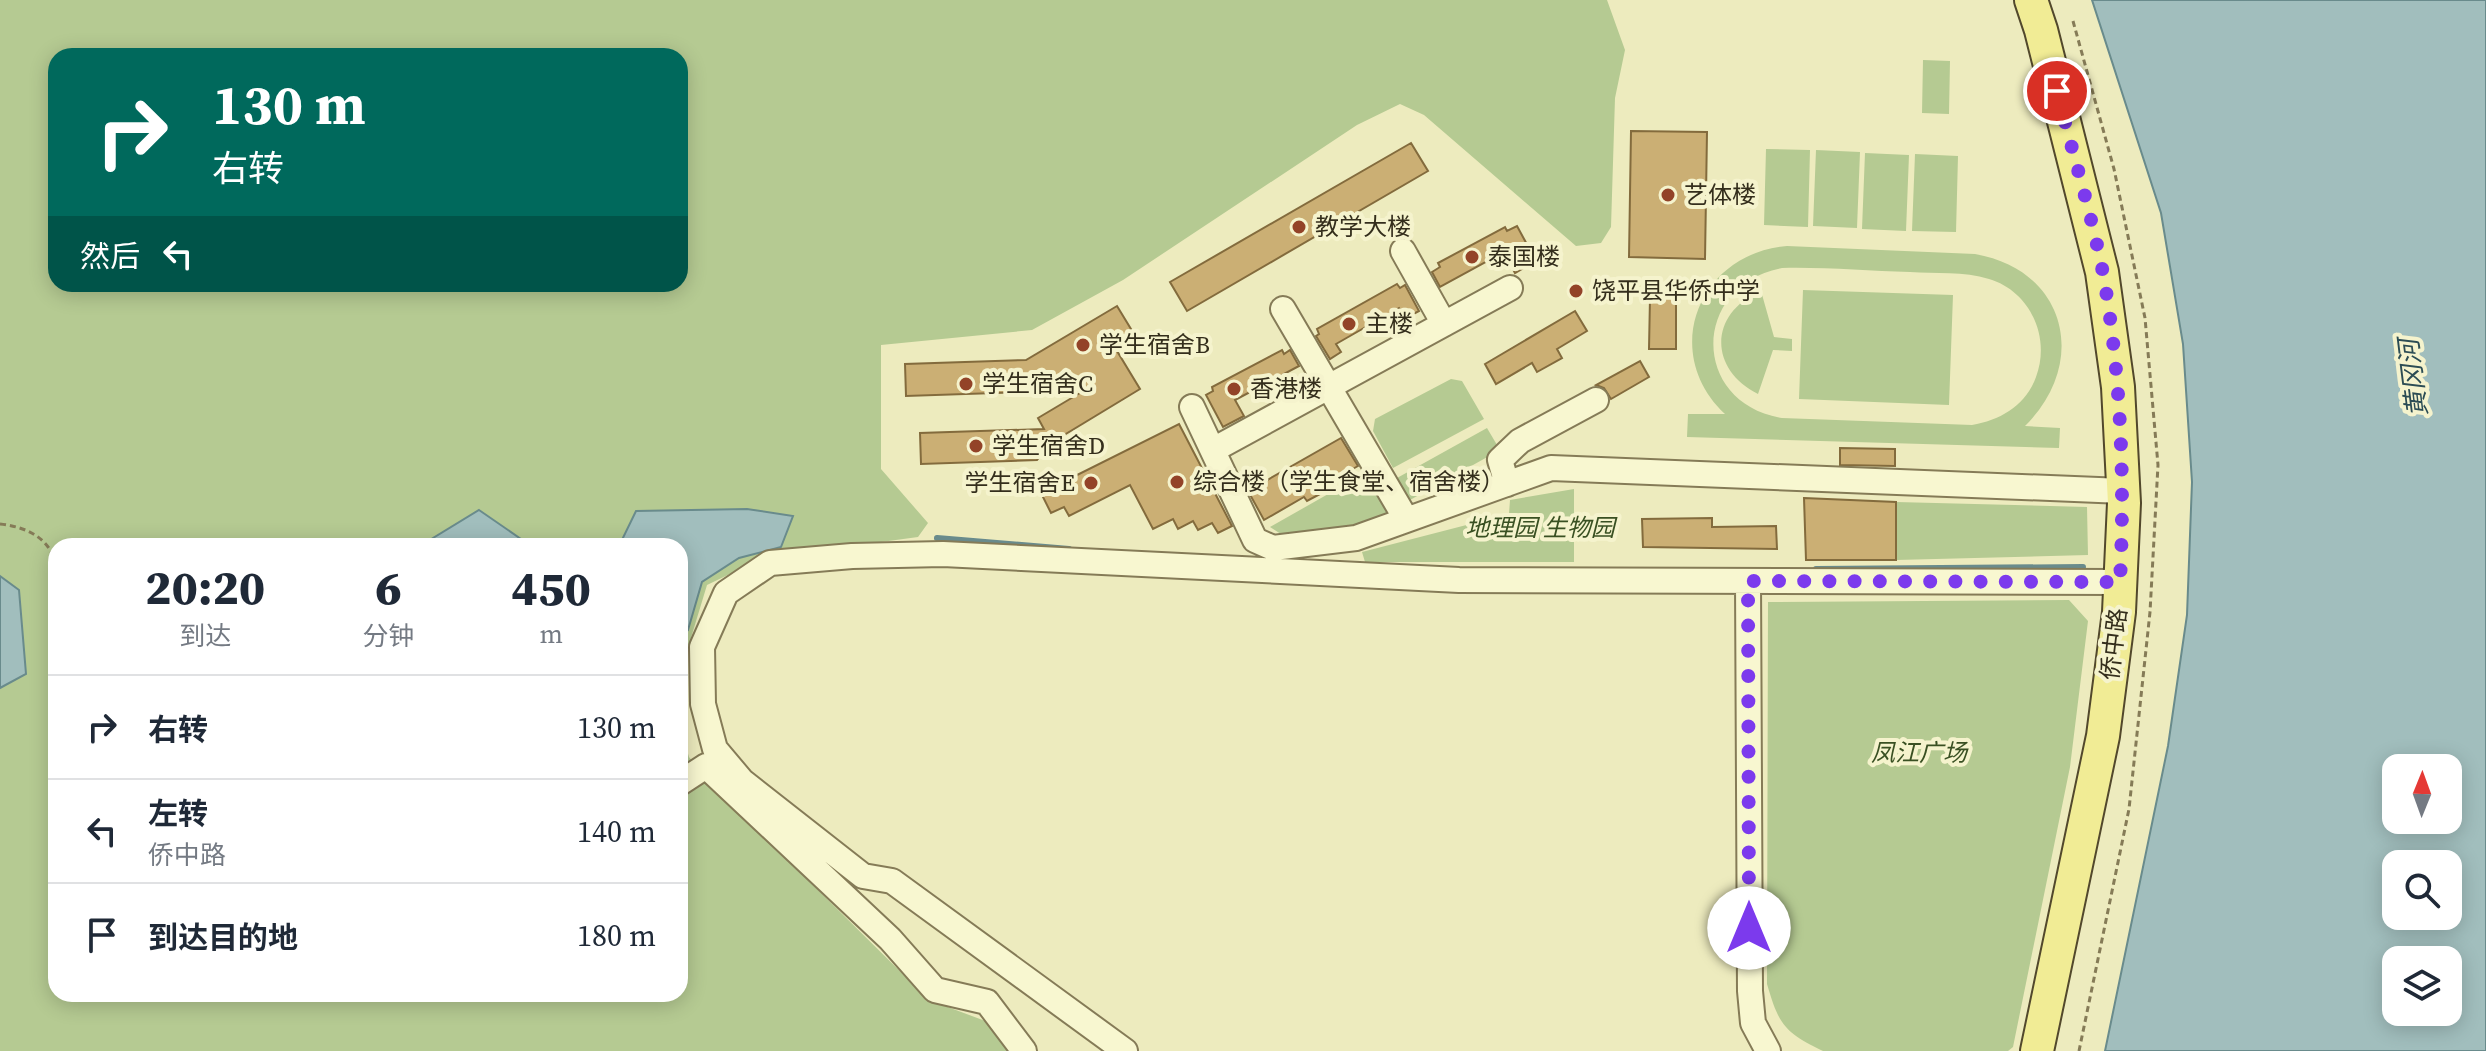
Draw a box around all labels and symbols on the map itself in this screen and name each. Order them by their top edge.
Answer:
pin [2023,57,2091,125]
place label: 艺体楼 [1684,178,1756,211]
marker: 艺体楼 [1659,186,1677,204]
place label: 教学大楼 [1315,210,1411,243]
marker: 教学大楼 [1290,218,1308,236]
place label: 泰国楼 [1488,240,1560,273]
marker: 泰国楼 [1463,248,1481,266]
place label: 饶平县华侨中学 [1592,274,1760,307]
marker: 饶平县华侨中学 [1567,282,1585,300]
place label: 主楼 [1365,307,1413,340]
marker: 主楼 [1340,315,1358,333]
place label: 学生宿舍B [1099,328,1210,361]
water label: 黄冈河 [2390,332,2436,419]
marker: 学生宿舍B [1074,336,1092,354]
place label: 学生宿舍C [982,367,1093,400]
place label: 香港楼 [1250,372,1322,405]
marker: 学生宿舍C [957,375,975,393]
marker: 香港楼 [1225,380,1243,398]
place label: 学生宿舍D [992,429,1105,462]
marker: 学生宿舍D [967,437,985,455]
place label: 综合楼（学生食堂、宿舍楼） [1193,465,1505,498]
place label: 学生宿舍E [965,466,1075,499]
marker: 综合楼（学生食堂、宿舍楼） [1168,473,1186,491]
marker: 学生宿舍E [1082,474,1100,492]
park label: 地理园 生物园 [1465,511,1618,544]
street label: 侨中路 [2093,606,2134,682]
park label: 凤江广场 [1871,736,1969,769]
north arrow [2382,754,2462,834]
position arrow [1707,886,1791,970]

